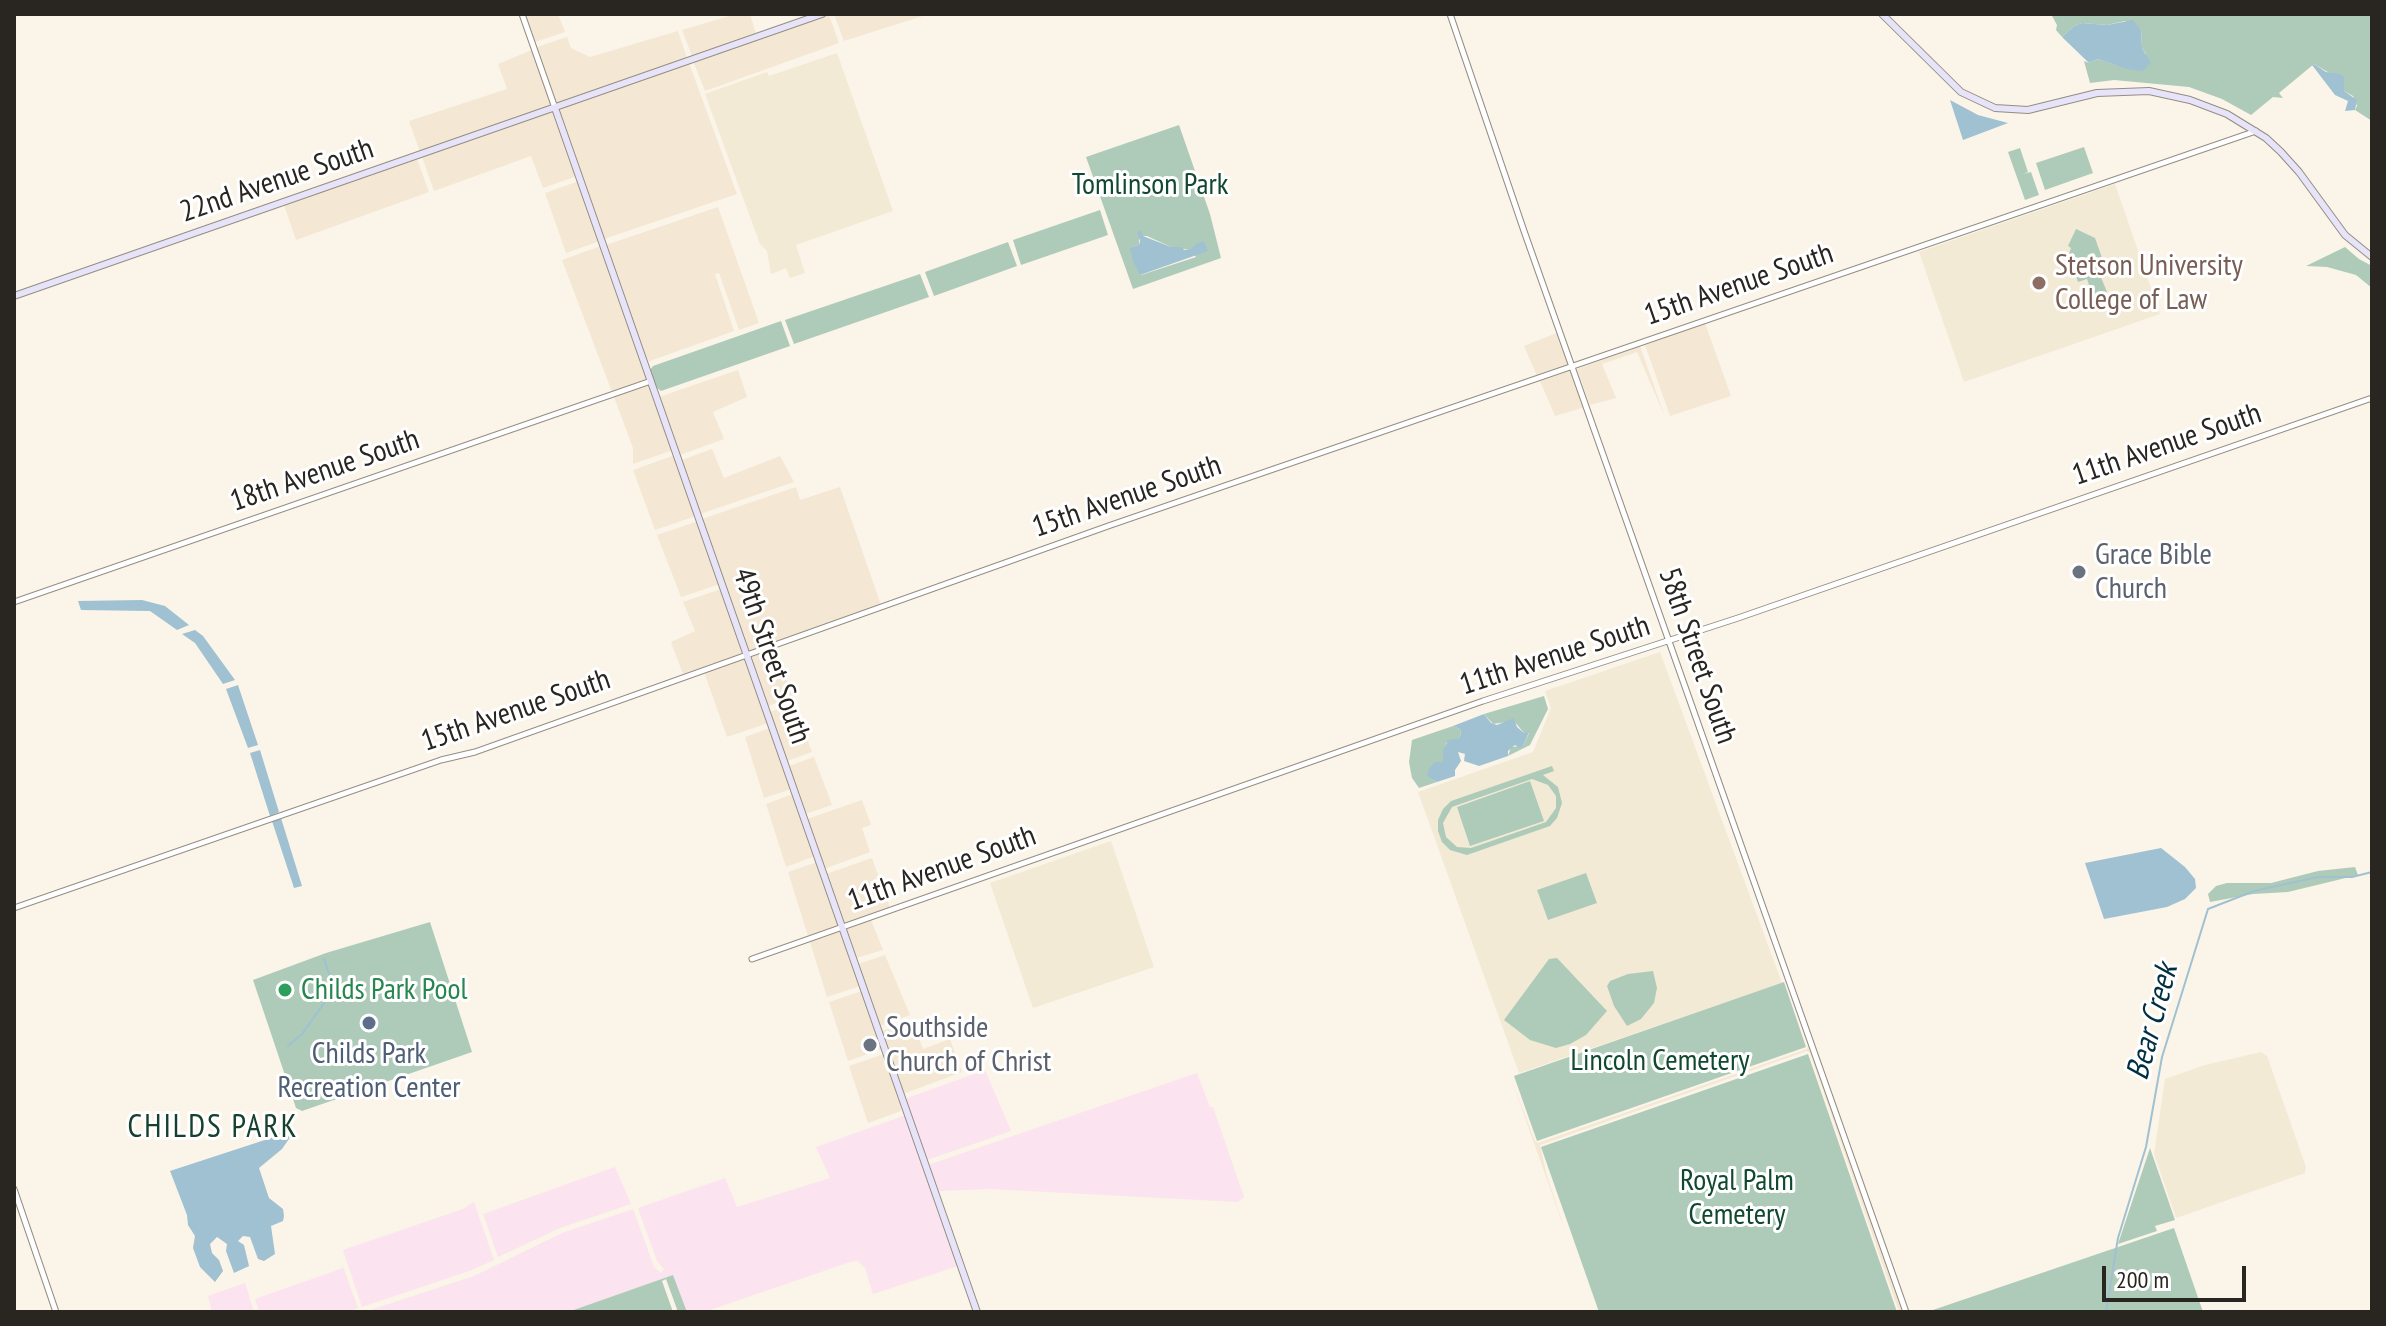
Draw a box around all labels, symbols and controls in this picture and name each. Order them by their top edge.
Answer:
street label: 22nd Avenue South [176,131,378,231]
park label: Tomlinson Park [1072,167,1228,203]
street label: 15th Avenue South [1640,236,1838,334]
place label: Stetson University College of Law [2055,248,2243,318]
marker: Stetson University College of Law [2030,274,2048,292]
street label: 11th Avenue South [2068,396,2266,494]
street label: 18th Avenue South [226,422,424,520]
street label: 15th Avenue South [1028,448,1226,546]
place label: Grace Bible Church [2095,537,2212,608]
street label: 49th Street South [724,563,818,749]
street label: 58th Street South [1650,563,1744,749]
marker: Grace Bible Church [2070,563,2088,581]
street label: 11th Avenue South [1456,608,1654,704]
street label: 15th Avenue South [417,662,615,760]
street label: 11th Avenue South [843,818,1041,920]
water label: Bear Creek [2119,960,2187,1084]
place label: Childs Park Pool [301,972,467,1008]
marker: Childs Park Pool [276,981,294,999]
place label: Southside Church of Christ [886,1010,1051,1080]
marker: Childs Park Recreation Center [360,1014,378,1032]
place label: Childs Park Recreation Center [278,1036,460,1106]
marker: Southside Church of Christ [861,1036,879,1054]
park label: Lincoln Cemetery [1571,1043,1749,1079]
district label: CHILDS PARK [128,1109,298,1147]
park label: Royal Palm Cemetery [1680,1163,1794,1234]
scale bar [2106,1250,2250,1300]
text: 200 m [2116,1264,2169,1295]

